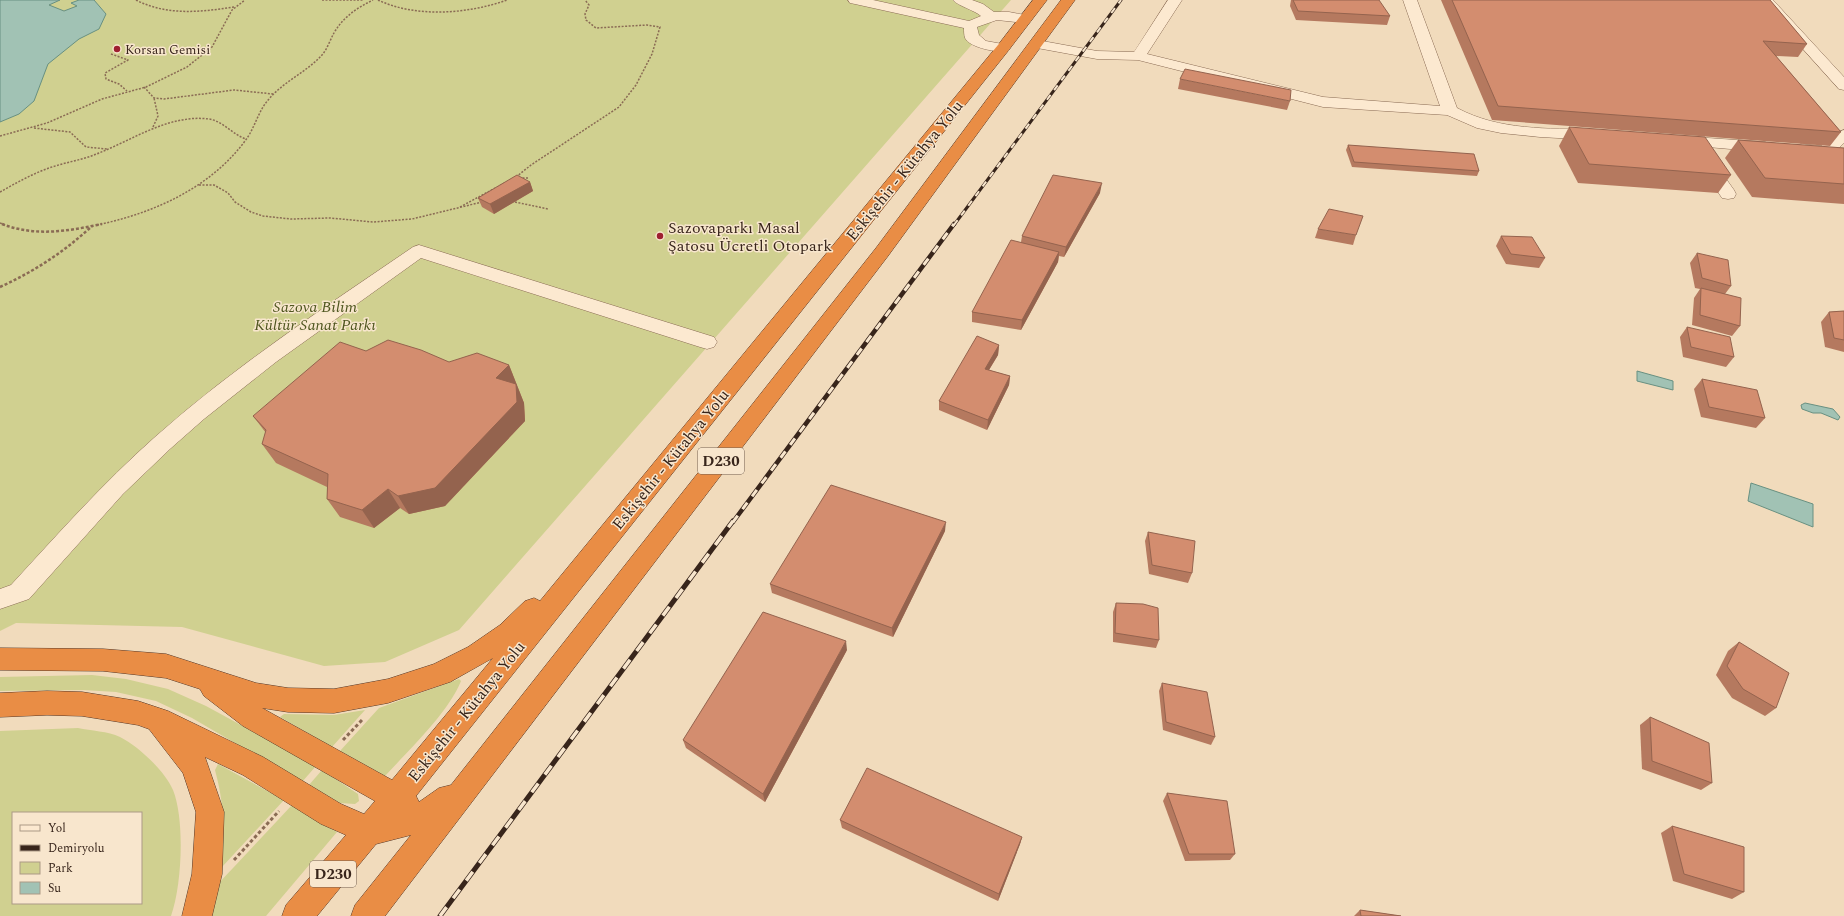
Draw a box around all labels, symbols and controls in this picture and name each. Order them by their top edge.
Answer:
place label: Korsan Gemisi [125,40,210,60]
marker: Korsan Gemisi [112,44,122,54]
street label: Eskişehir - Kütahya Yolu [840,95,969,246]
place label: Sazovaparkı Masal Şatosu Ücretli Otopark [668,216,832,258]
marker: Sazovaparkı Masal Şatosu Ücretli Otopark [655,231,665,241]
park label: Sazova Bilim Kültür Sanat Parkı [254,295,376,337]
street label: Eskişehir - Kütahya Yolu [606,384,735,535]
road number: D230 [698,448,744,474]
street label: Eskişehir - Kütahya Yolu [402,636,531,787]
legend [12,812,142,904]
text: Yol [48,819,66,838]
text: Demiryolu [48,839,105,858]
text: Park [48,859,73,878]
road number: D230 [310,861,356,887]
text: Su [48,879,61,898]

